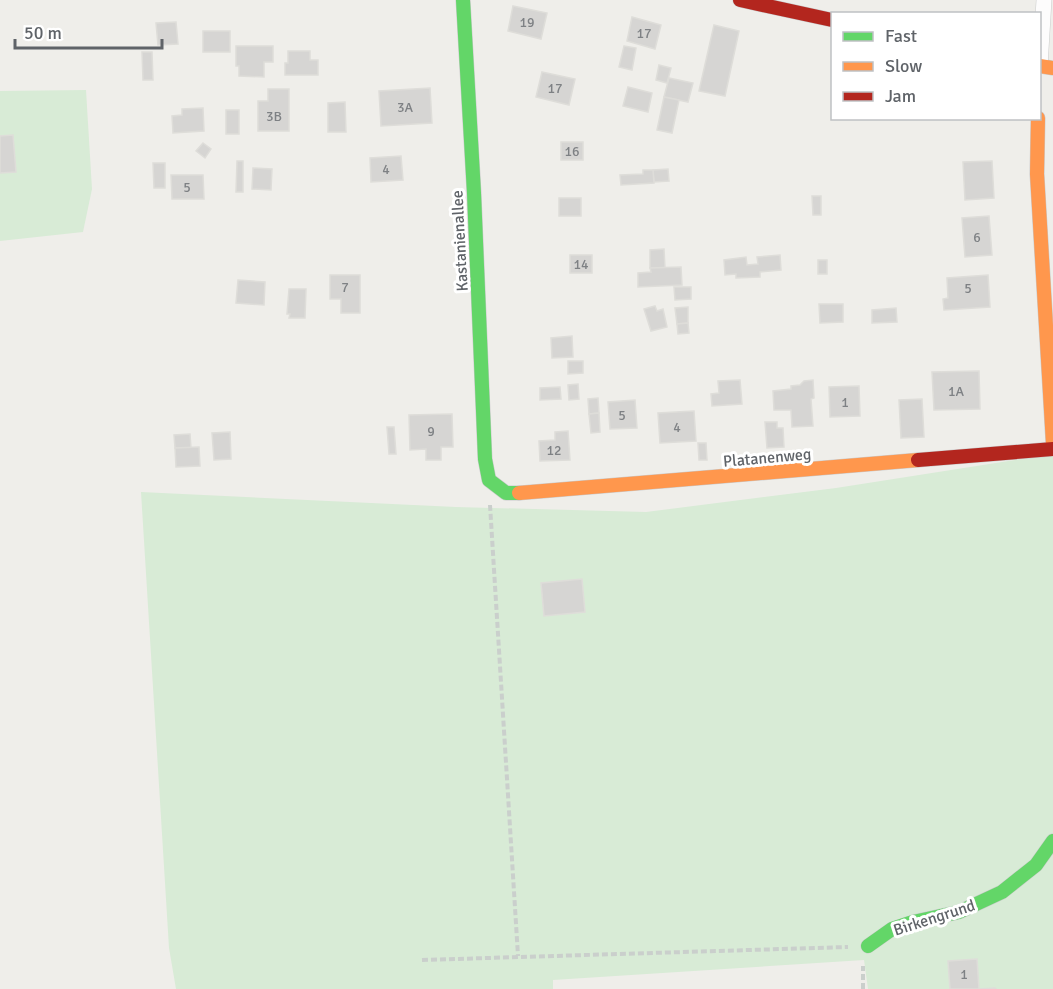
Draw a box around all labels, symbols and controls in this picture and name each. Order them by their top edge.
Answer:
scale bar [15,12,162,50]
legend [831,12,1041,120]
house number: 19 [519,14,535,31]
text: 50 m [24,22,62,44]
house number: 17 [636,25,652,42]
text: Fast [885,25,917,47]
text: Slow [885,55,922,77]
house number: 17 [547,80,563,97]
text: Jam [885,85,916,107]
house number: 3A [397,99,413,116]
house number: 3B [266,108,282,125]
house number: 16 [564,143,580,160]
house number: 4 [382,161,390,178]
house number: 5 [183,179,191,196]
street label: Kastanienallee [447,190,473,292]
house number: 6 [973,229,981,246]
house number: 14 [573,256,589,273]
house number: 7 [341,279,349,296]
house number: 5 [964,280,972,297]
house number: 1A [948,383,964,400]
house number: 1 [841,394,849,411]
house number: 5 [618,407,626,424]
house number: 4 [673,419,681,436]
house number: 9 [427,423,435,440]
house number: 12 [546,442,562,459]
street label: Platanenweg [722,444,812,472]
street label: Birkengrund [891,895,978,941]
house number: 1 [960,966,968,983]

